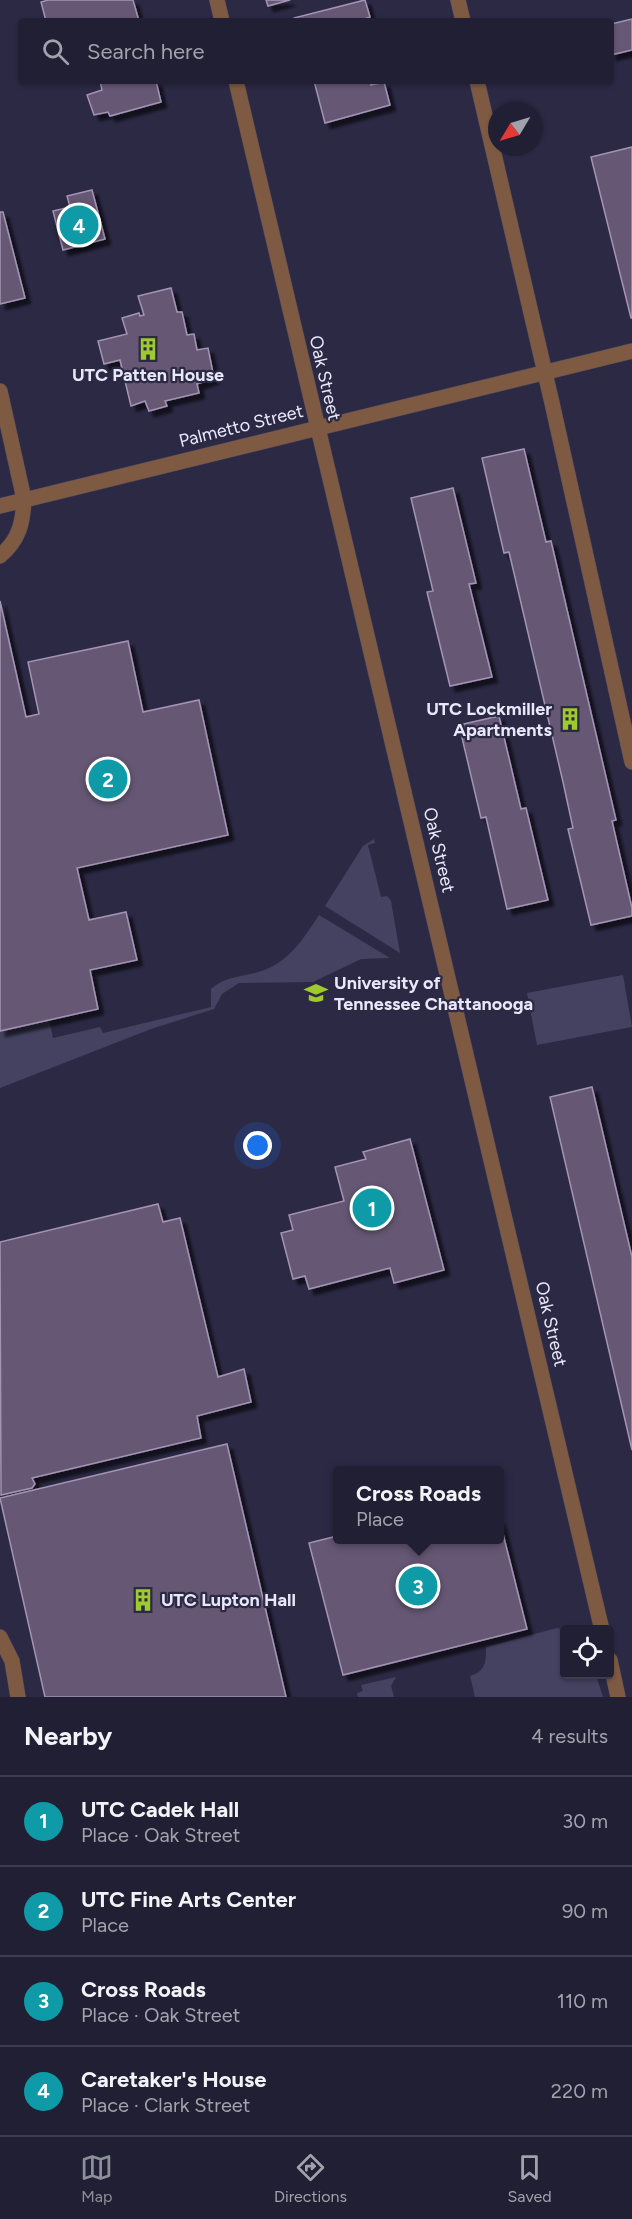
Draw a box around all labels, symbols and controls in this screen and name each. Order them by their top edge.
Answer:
search box [18,18,614,84]
icon: search [39,35,72,68]
text: Search here [87,38,205,65]
north arrow [488,102,542,156]
pin: 4 [60,202,98,248]
street label: Oak Street [305,333,346,423]
building icon: UTC Patten House [135,336,161,362]
place label: UTC Patten House [72,364,224,386]
street label: Palmetto Street [177,400,306,452]
place label: UTC Lockmiller Apartments [426,698,553,741]
building icon: UTC Lockmiller Apartments [557,706,583,732]
pin: 2 [88,756,128,802]
street label: Oak Street [419,805,460,895]
place label: University of Tennessee Chattanooga [334,972,533,1015]
school or university icon: University of Tennessee Chattanooga [303,980,329,1006]
your location [243,1131,272,1160]
pin: 1 [352,1186,392,1230]
street label: Oak Street [531,1279,572,1369]
popup [333,1466,504,1544]
text: Cross Roads [356,1480,481,1507]
text: Place [356,1507,404,1531]
pin: 3 [398,1564,438,1608]
building icon: UTC Lupton Hall [130,1587,156,1613]
place label: UTC Lupton Hall [161,1589,296,1611]
map controls [560,1625,614,1679]
button: locate [560,1625,614,1679]
text: Nearby [24,1720,112,1752]
text: 4 results [531,1724,608,1748]
text: UTC Cadek Hall [81,1796,239,1823]
text: 1 [39,1809,48,1833]
text: 30 m [562,1809,608,1833]
text: Place · Oak Street [81,1823,240,1847]
text: UTC Fine Arts Center [81,1886,296,1913]
text: 2 [38,1899,49,1923]
text: 90 m [562,1899,608,1923]
text: Place [81,1913,129,1937]
text: Cross Roads [81,1976,206,2003]
text: 3 [38,1989,49,2013]
text: 110 m [557,1989,608,2013]
text: Place · Oak Street [81,2003,240,2027]
text: Caretaker's House [81,2066,266,2093]
text: 4 [37,2079,50,2103]
text: 220 m [551,2079,608,2103]
text: Place · Clark Street [81,2093,250,2117]
tab: Map [80,2151,113,2206]
tab: Directions [274,2151,347,2206]
tab: Saved [508,2151,552,2206]

